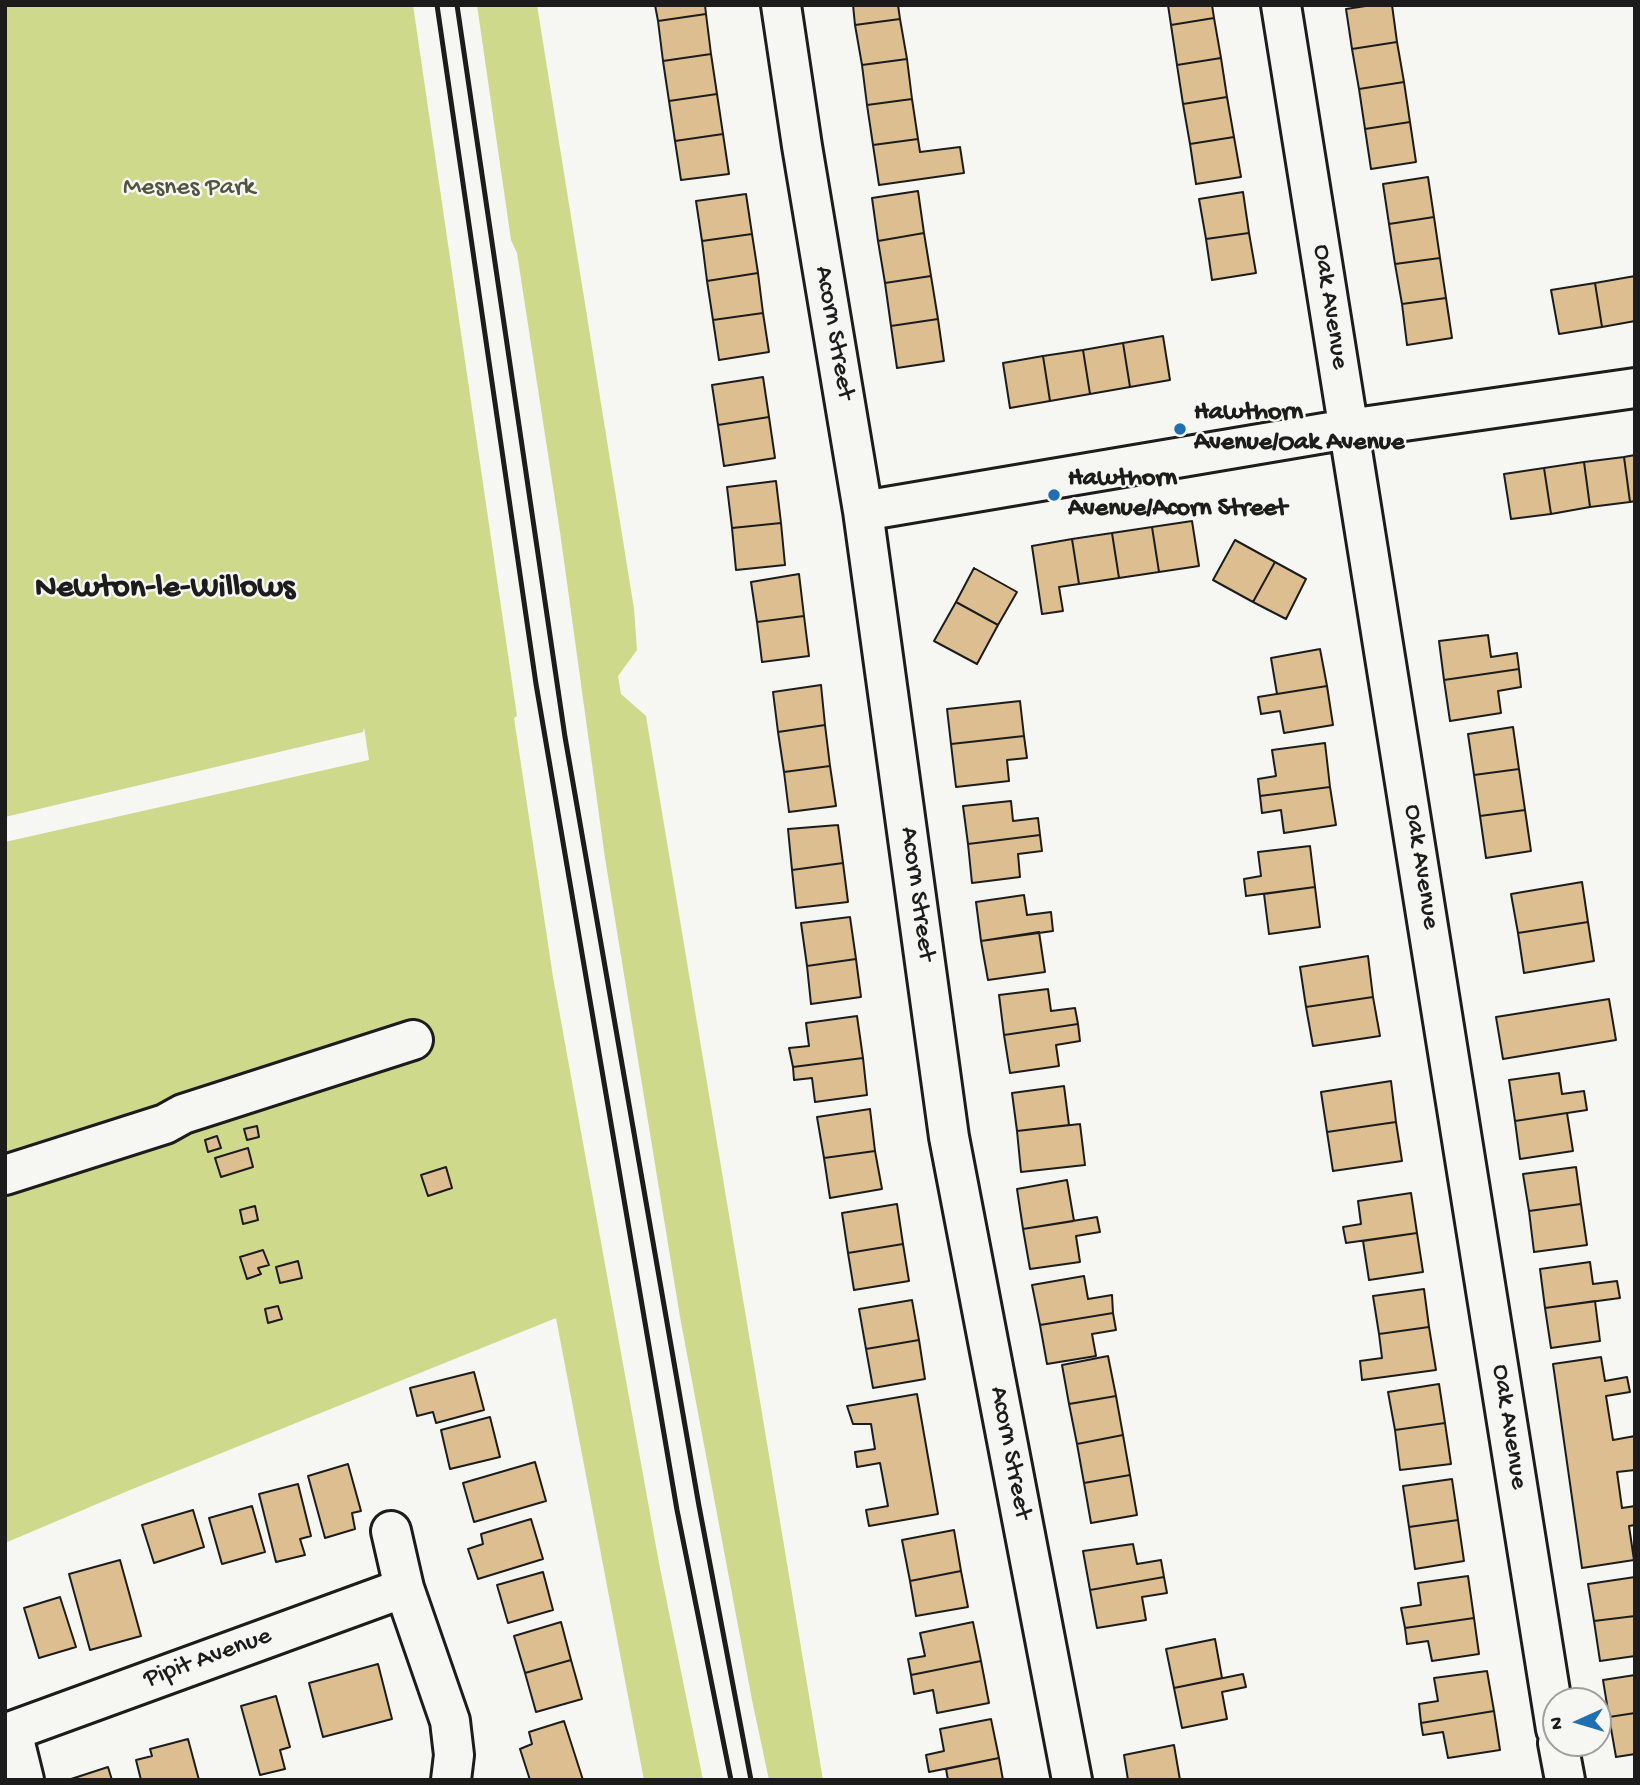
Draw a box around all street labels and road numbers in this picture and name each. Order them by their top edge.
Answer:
street label: Oak Avenue [1304,242,1354,372]
street label: Acorn Street [806,264,860,402]
street label: Oak Avenue [1395,802,1445,932]
street label: Acorn Street [891,825,941,963]
street label: Oak Avenue [1483,1362,1533,1492]
street label: Acorn Street [981,1384,1037,1522]
street label: Pipit Avenue [140,1622,276,1696]

